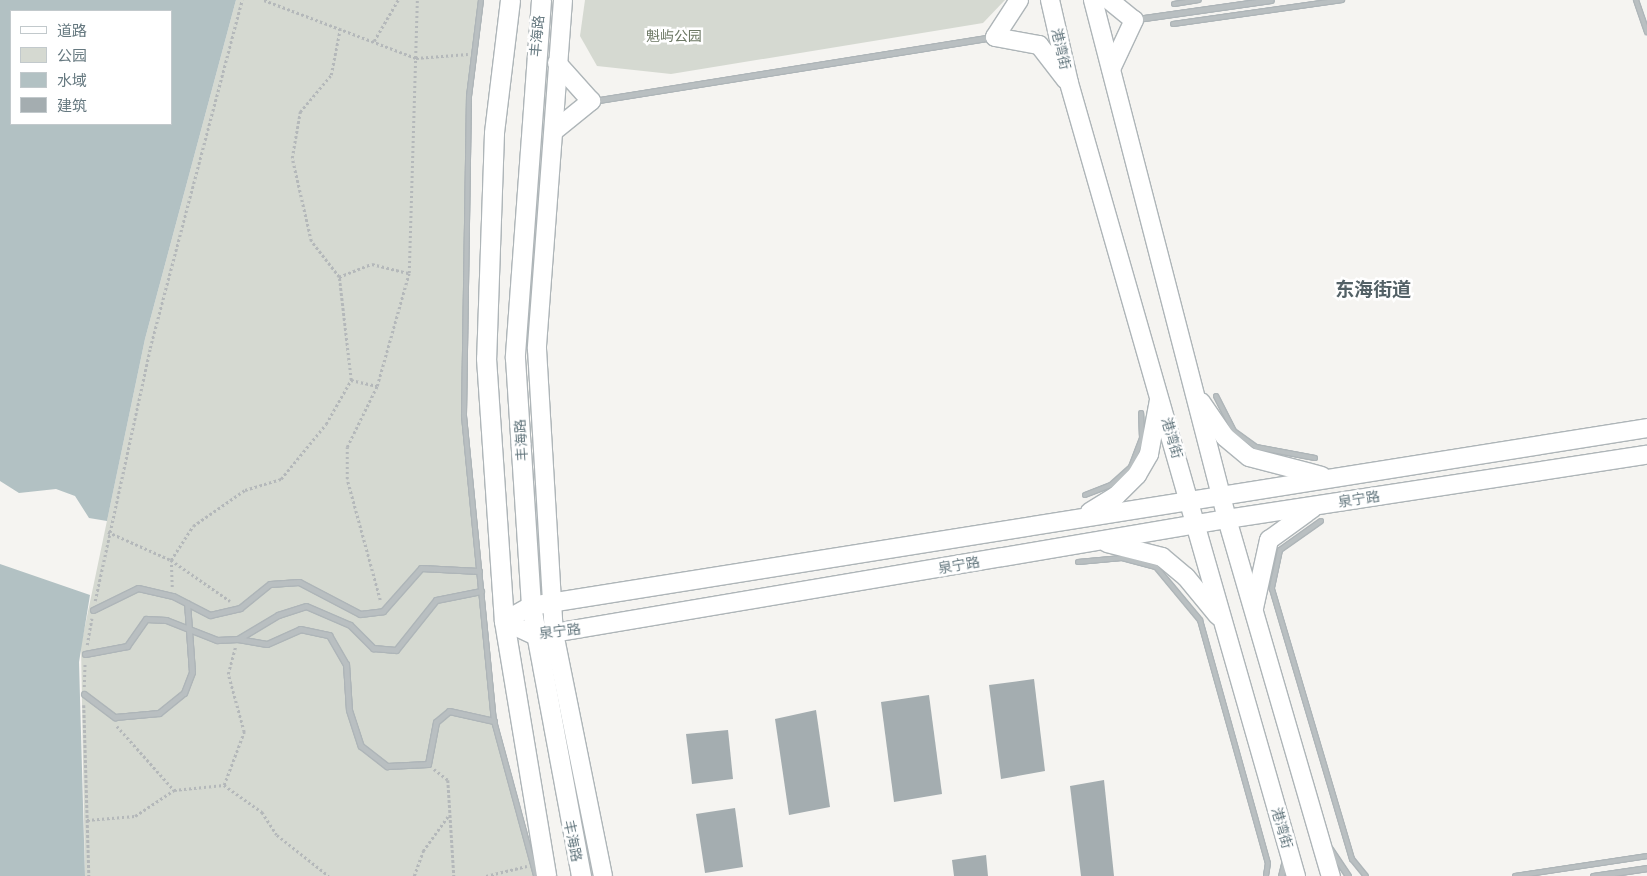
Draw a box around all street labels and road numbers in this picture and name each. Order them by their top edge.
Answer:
street label: 丰海路 [527,14,547,58]
street label: 港湾街 [1048,27,1074,71]
street label: 港湾街 [1158,415,1186,461]
street label: 丰海路 [511,418,531,462]
street label: 泉宁路 [1337,487,1381,511]
street label: 泉宁路 [937,553,981,577]
street label: 泉宁路 [538,620,582,642]
street label: 港湾街 [1268,805,1296,851]
street label: 丰海路 [560,819,586,863]

